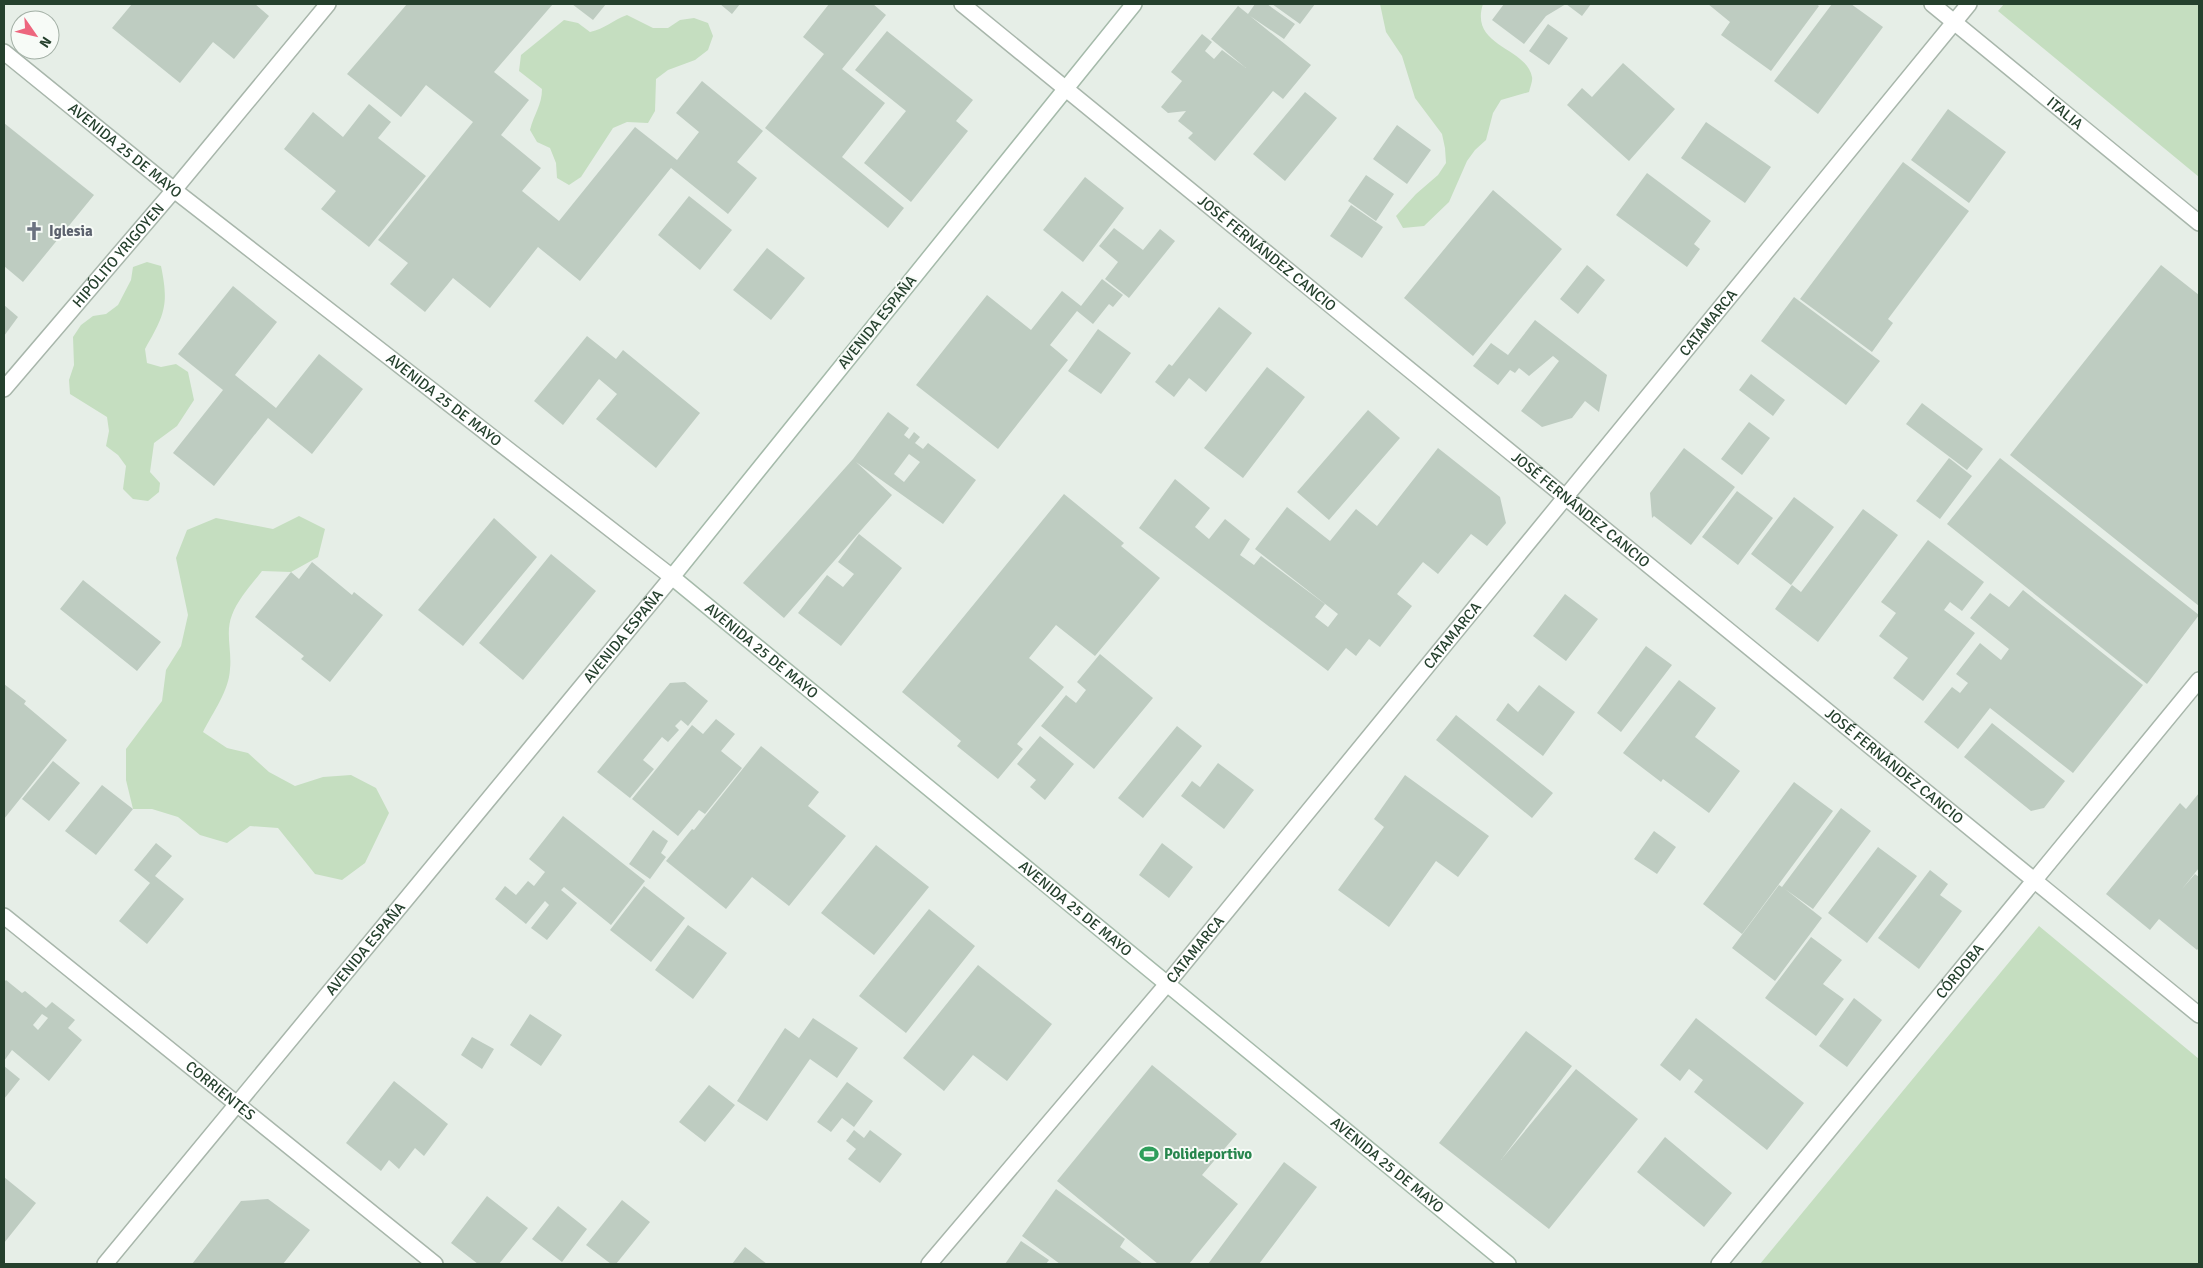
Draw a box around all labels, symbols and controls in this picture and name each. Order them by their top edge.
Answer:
north arrow [10,10,60,60]
text: N [36,33,55,51]
street label: ITALIA [2043,93,2087,133]
street label: AVENIDA 25 DE MAYO [65,99,186,202]
street label: JOSÉ FERNÁNDEZ CANCIO [1194,192,1340,315]
street label: HIPÓLITO YRIGOYEN [69,199,168,311]
church icon: Iglesia [23,220,45,242]
place label: Iglesia [49,222,93,240]
street label: AVENIDA ESPAÑA [833,271,920,372]
street label: CATAMARCA [1675,286,1741,360]
street label: AVENIDA 25 DE MAYO [383,350,505,450]
street label: JOSÉ FERNÁNDEZ CANCIO [1508,448,1654,572]
street label: AVENIDA ESPAÑA [580,586,667,686]
street label: CATAMARCA [1420,598,1485,673]
street label: AVENIDA 25 DE MAYO [701,599,822,702]
street label: JOSÉ FERNÁNDEZ CANCIO [1821,704,1967,828]
street label: AVENIDA 25 DE MAYO [1015,857,1136,960]
street label: AVENIDA ESPAÑA [322,898,409,999]
street label: CATAMARCA [1162,912,1228,987]
street label: CÓRDOBA [1932,940,1987,1002]
street label: CORRIENTES [182,1057,259,1124]
street label: AVENIDA 25 DE MAYO [1327,1113,1448,1217]
sports icon: Polideportivo [1138,1143,1160,1165]
place label: Polideportivo [1164,1145,1252,1163]

